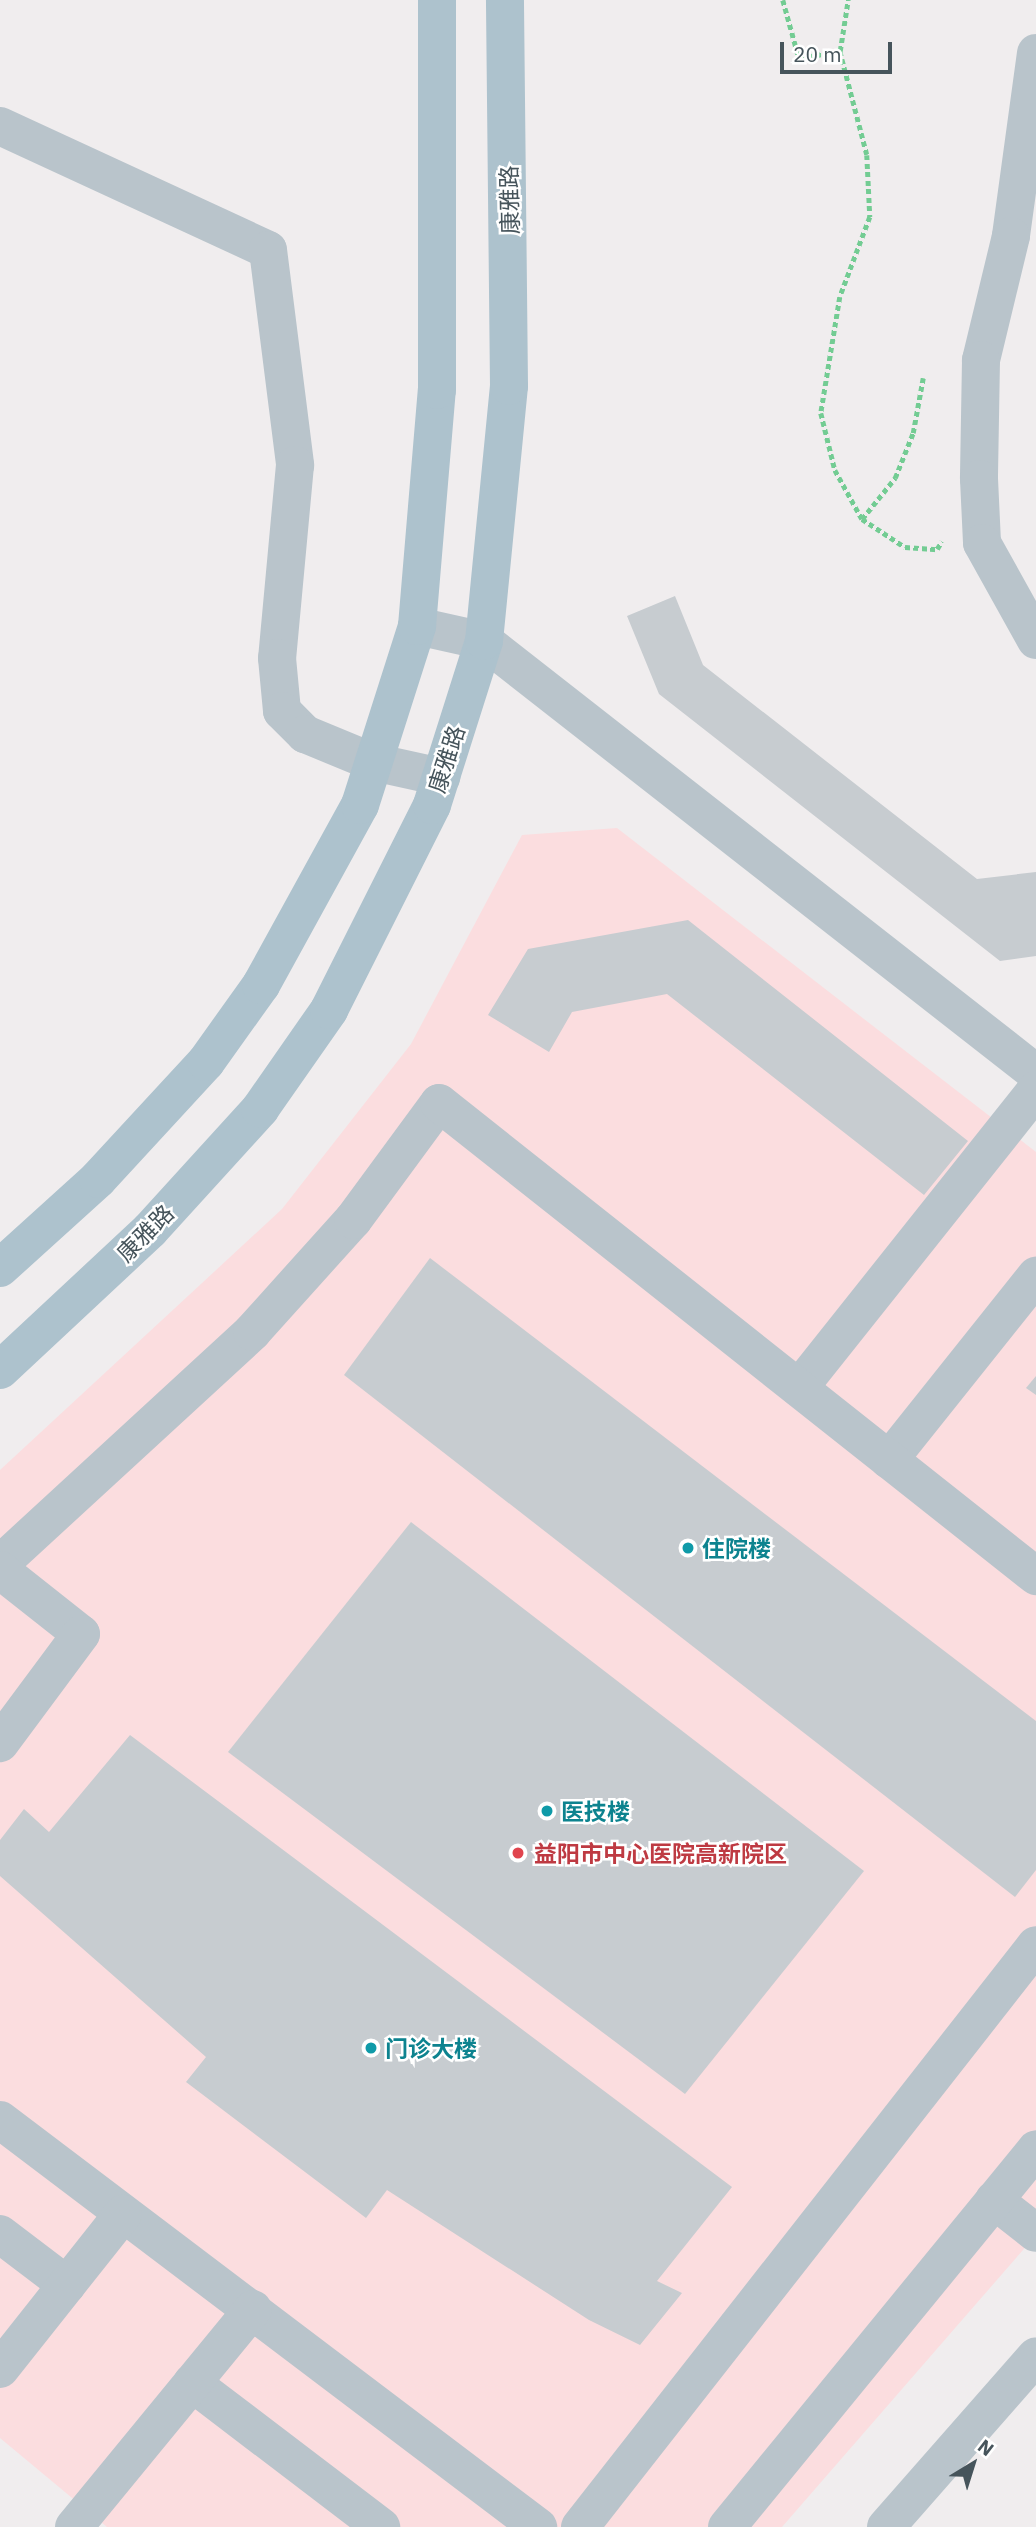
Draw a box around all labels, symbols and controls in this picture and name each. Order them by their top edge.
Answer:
scale bar [784,28,896,72]
text: 20 m [793,40,842,68]
street label: 康雅路 [495,165,523,235]
street label: 康雅路 [422,722,470,796]
street label: 康雅路 [111,1199,179,1267]
place label: 住院楼 [702,1534,771,1562]
marker: 住院楼 [680,1540,696,1556]
place label: 医技楼 [561,1797,630,1825]
marker: 医技楼 [539,1803,555,1819]
place label: 益阳市中心医院高新院区 [534,1839,787,1867]
marker: 益阳市中心医院高新院区 [508,1843,528,1863]
place label: 门诊大楼 [385,2034,477,2062]
marker: 门诊大楼 [363,2040,379,2056]
north arrow [938,2429,1008,2499]
text: N [973,2434,999,2461]

